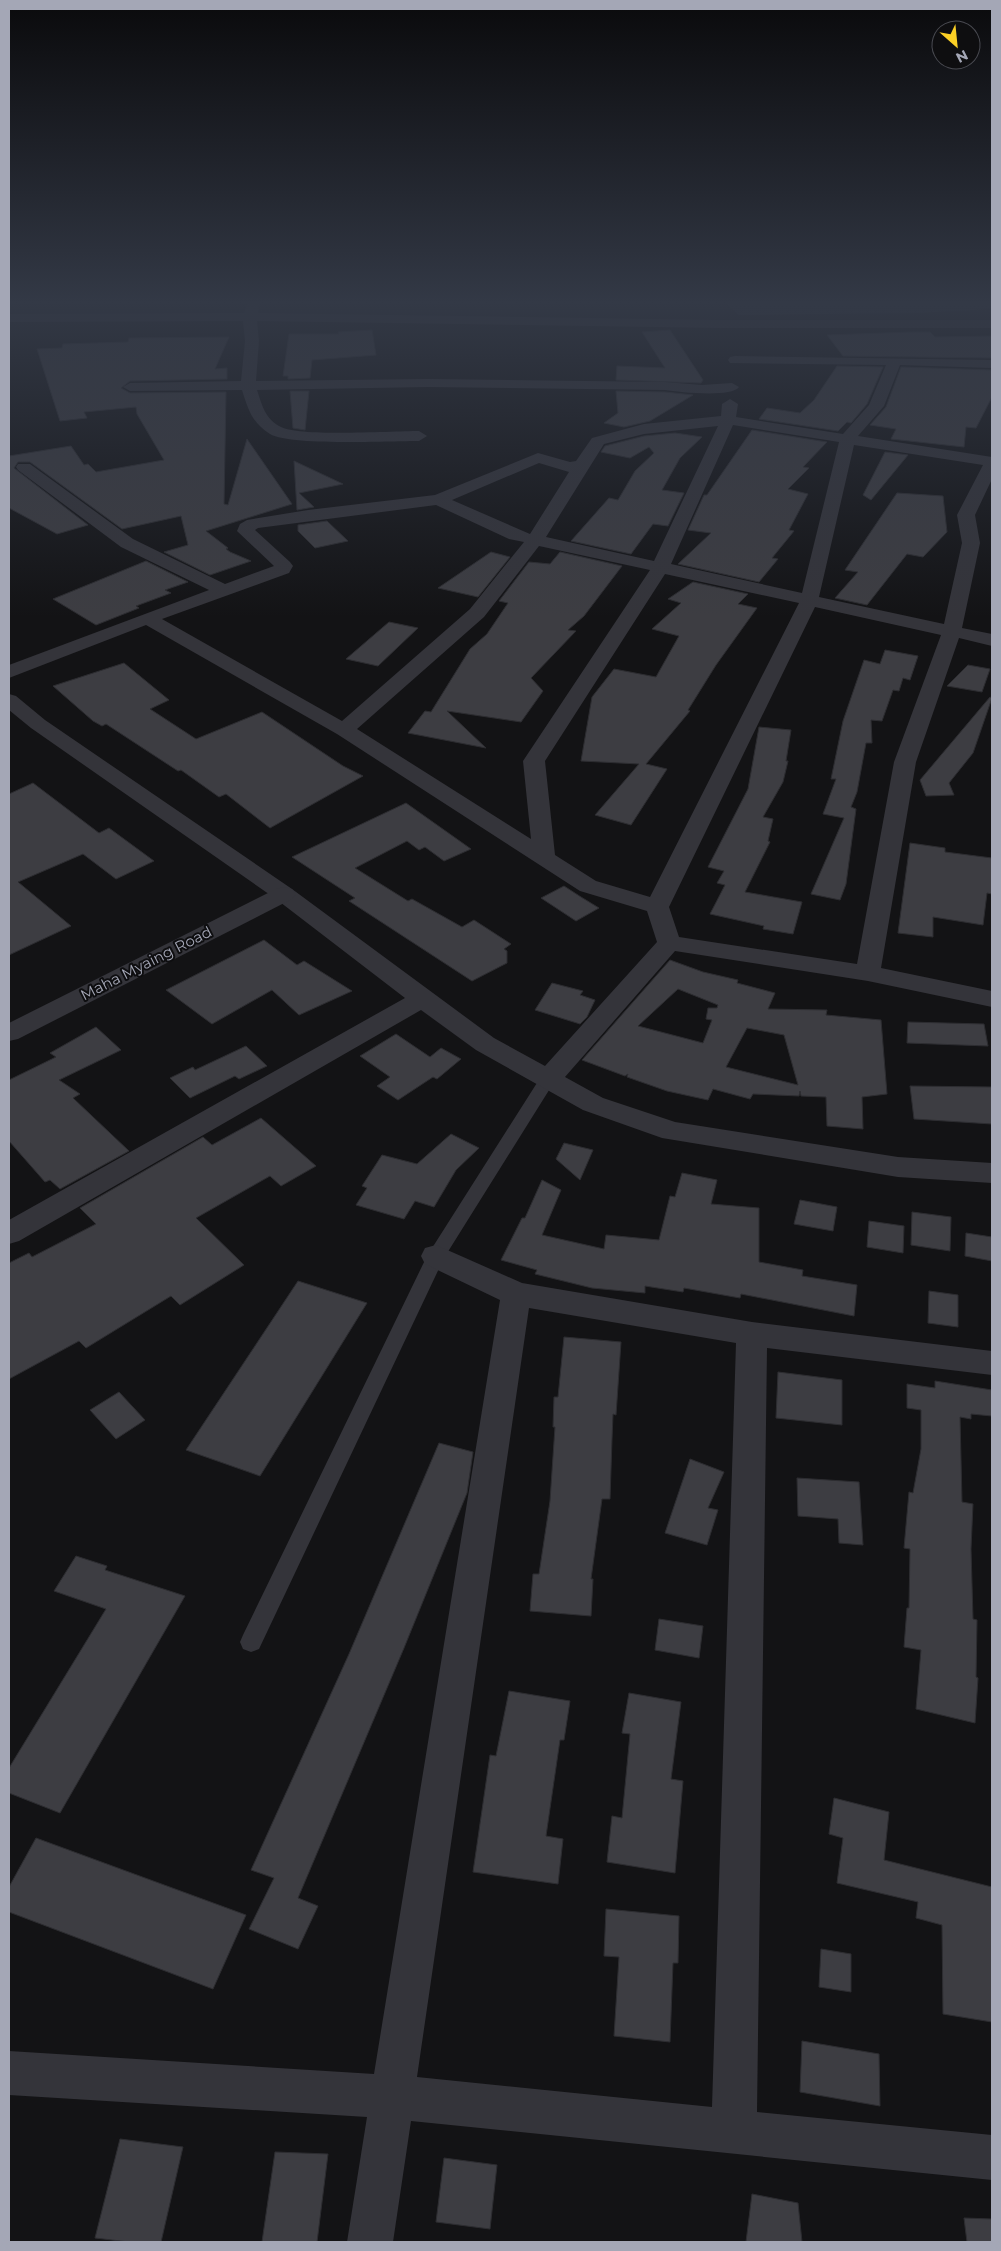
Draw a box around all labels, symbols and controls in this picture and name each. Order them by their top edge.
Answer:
north arrow [931,20,981,70]
text: N [953,46,971,67]
street label: Maha Myaing Road [77,922,215,1004]

